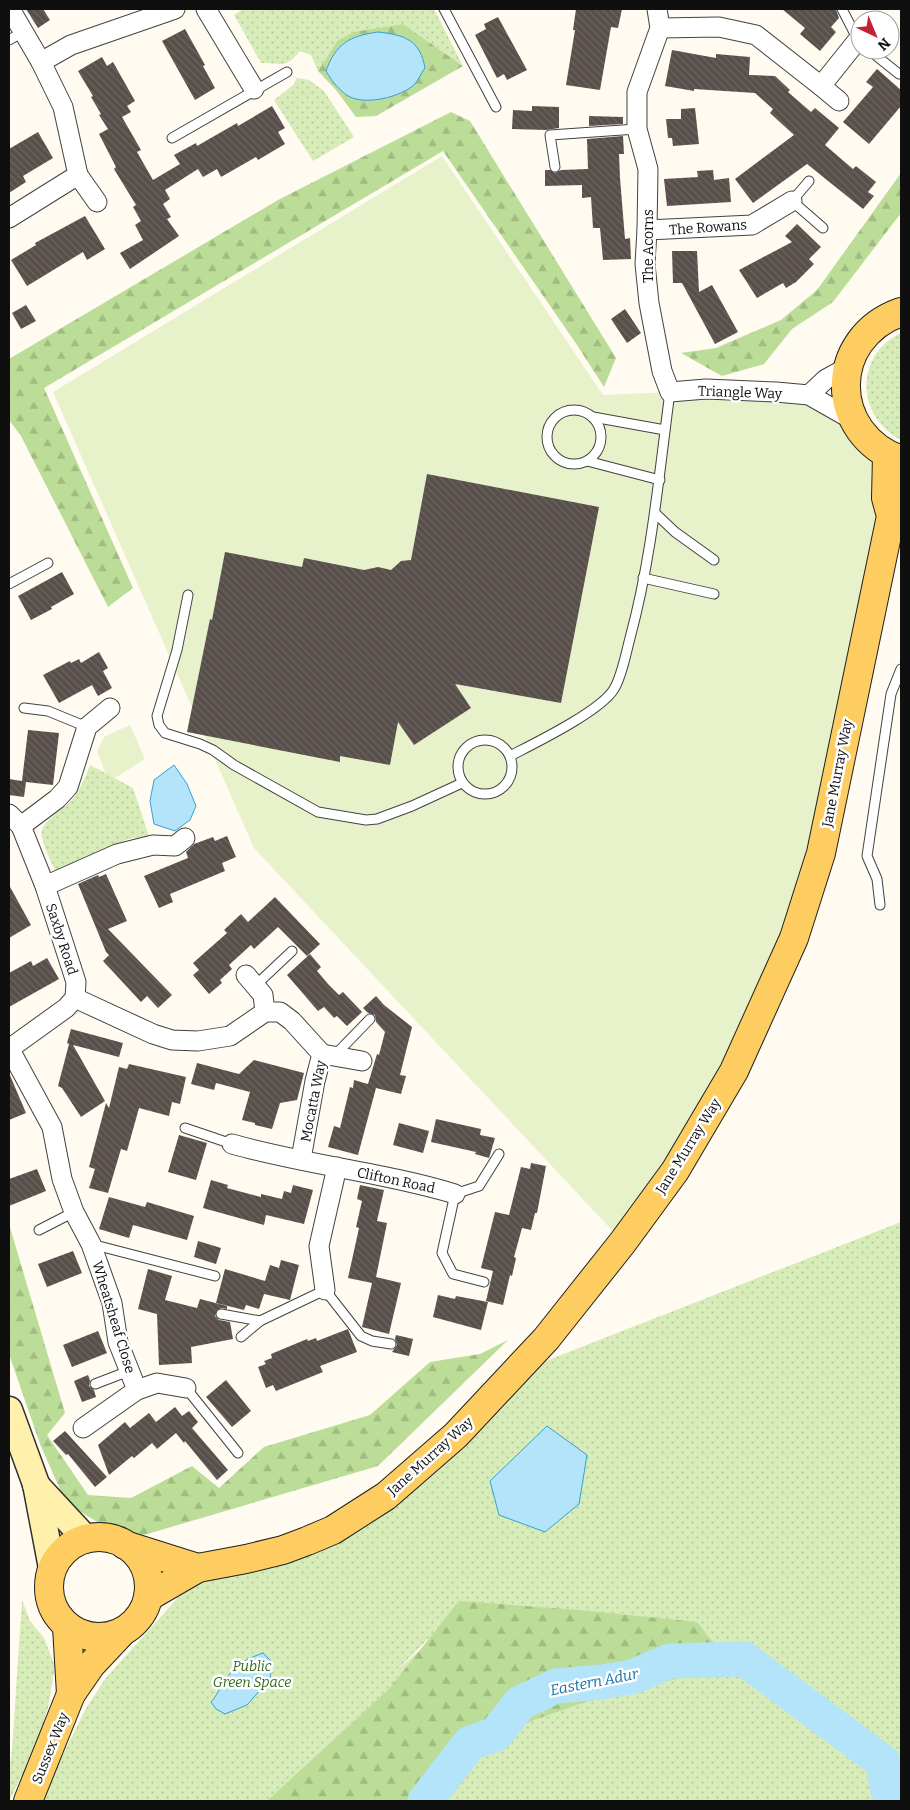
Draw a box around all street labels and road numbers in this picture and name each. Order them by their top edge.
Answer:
street label: The Acorns [640,209,657,283]
street label: The Rowans [669,216,748,239]
street label: Triangle Way [698,383,783,402]
street label: Jane Murray Way [819,717,856,829]
street label: Saxby Road [42,901,81,977]
street label: Mocatta Way [297,1058,330,1144]
street label: Jane Murray Way [652,1095,725,1198]
street label: Clifton Road [355,1164,436,1197]
street label: Wheatsheaf Close [88,1259,139,1375]
street label: Jane Murray Way [383,1413,477,1500]
street label: Sussex Way [28,1709,73,1787]

